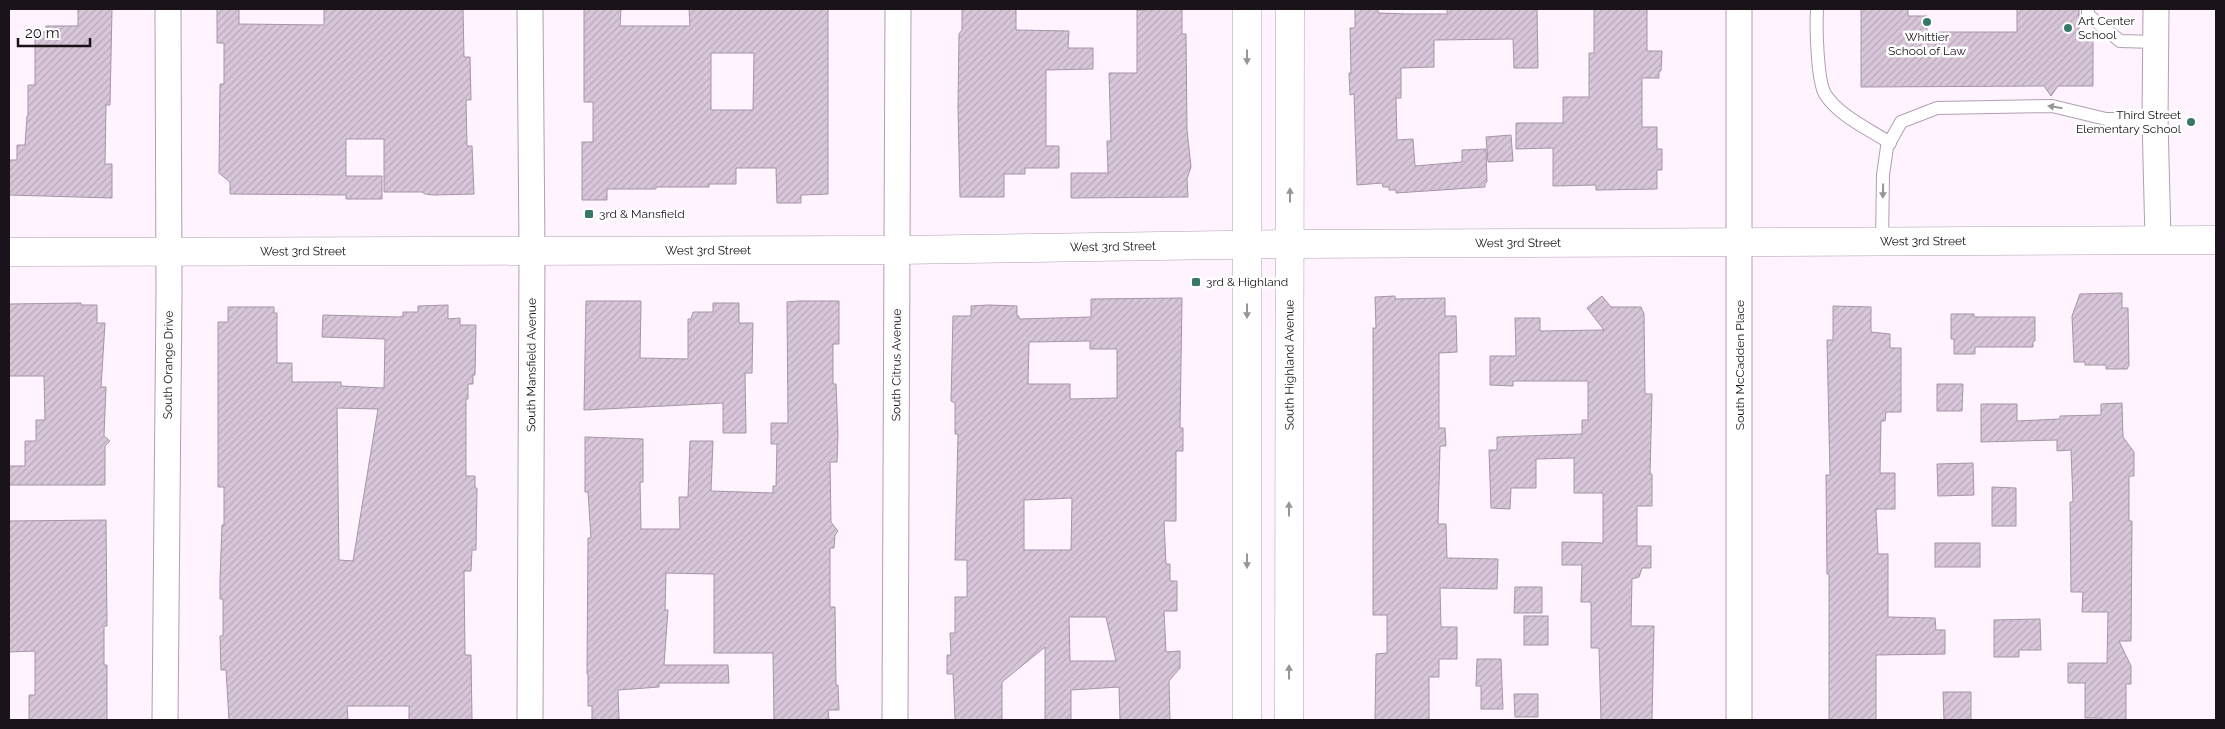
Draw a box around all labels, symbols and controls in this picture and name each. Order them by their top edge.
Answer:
place label: Art Center School [2078,14,2136,42]
scale bar [18,15,90,47]
marker: Whittier School of Law [1921,16,1933,28]
marker: Art Center School [2062,22,2074,34]
text: 20 m [25,24,60,42]
place label: Whittier School of Law [1888,30,1966,58]
one-way arrow [1243,50,1251,66]
one-way arrow [2047,103,2063,111]
place label: Third Street Elementary School [2076,108,2182,136]
marker: Third Street Elementary School [2185,116,2197,128]
one-way arrow [1879,183,1887,199]
one-way arrow [1286,187,1294,203]
place label: 3rd & Mansfield [599,207,685,221]
marker: 3rd & Mansfield [583,208,595,220]
street label: West 3rd Street [1880,234,1966,248]
street label: West 3rd Street [1475,236,1561,250]
street label: West 3rd Street [1070,239,1156,254]
street label: West 3rd Street [665,243,751,258]
street label: West 3rd Street [260,244,346,258]
place label: 3rd & Highland [1206,275,1288,289]
marker: 3rd & Highland [1190,276,1202,288]
street label: South Mansfield Avenue [524,298,539,432]
street label: South Highland Avenue [1282,300,1297,430]
street label: South McCadden Place [1733,300,1747,430]
one-way arrow [1243,303,1251,319]
street label: South Citrus Avenue [889,309,904,421]
street label: South Orange Drive [161,311,176,419]
one-way arrow [1285,501,1293,517]
one-way arrow [1243,553,1251,569]
one-way arrow [1285,663,1293,679]

